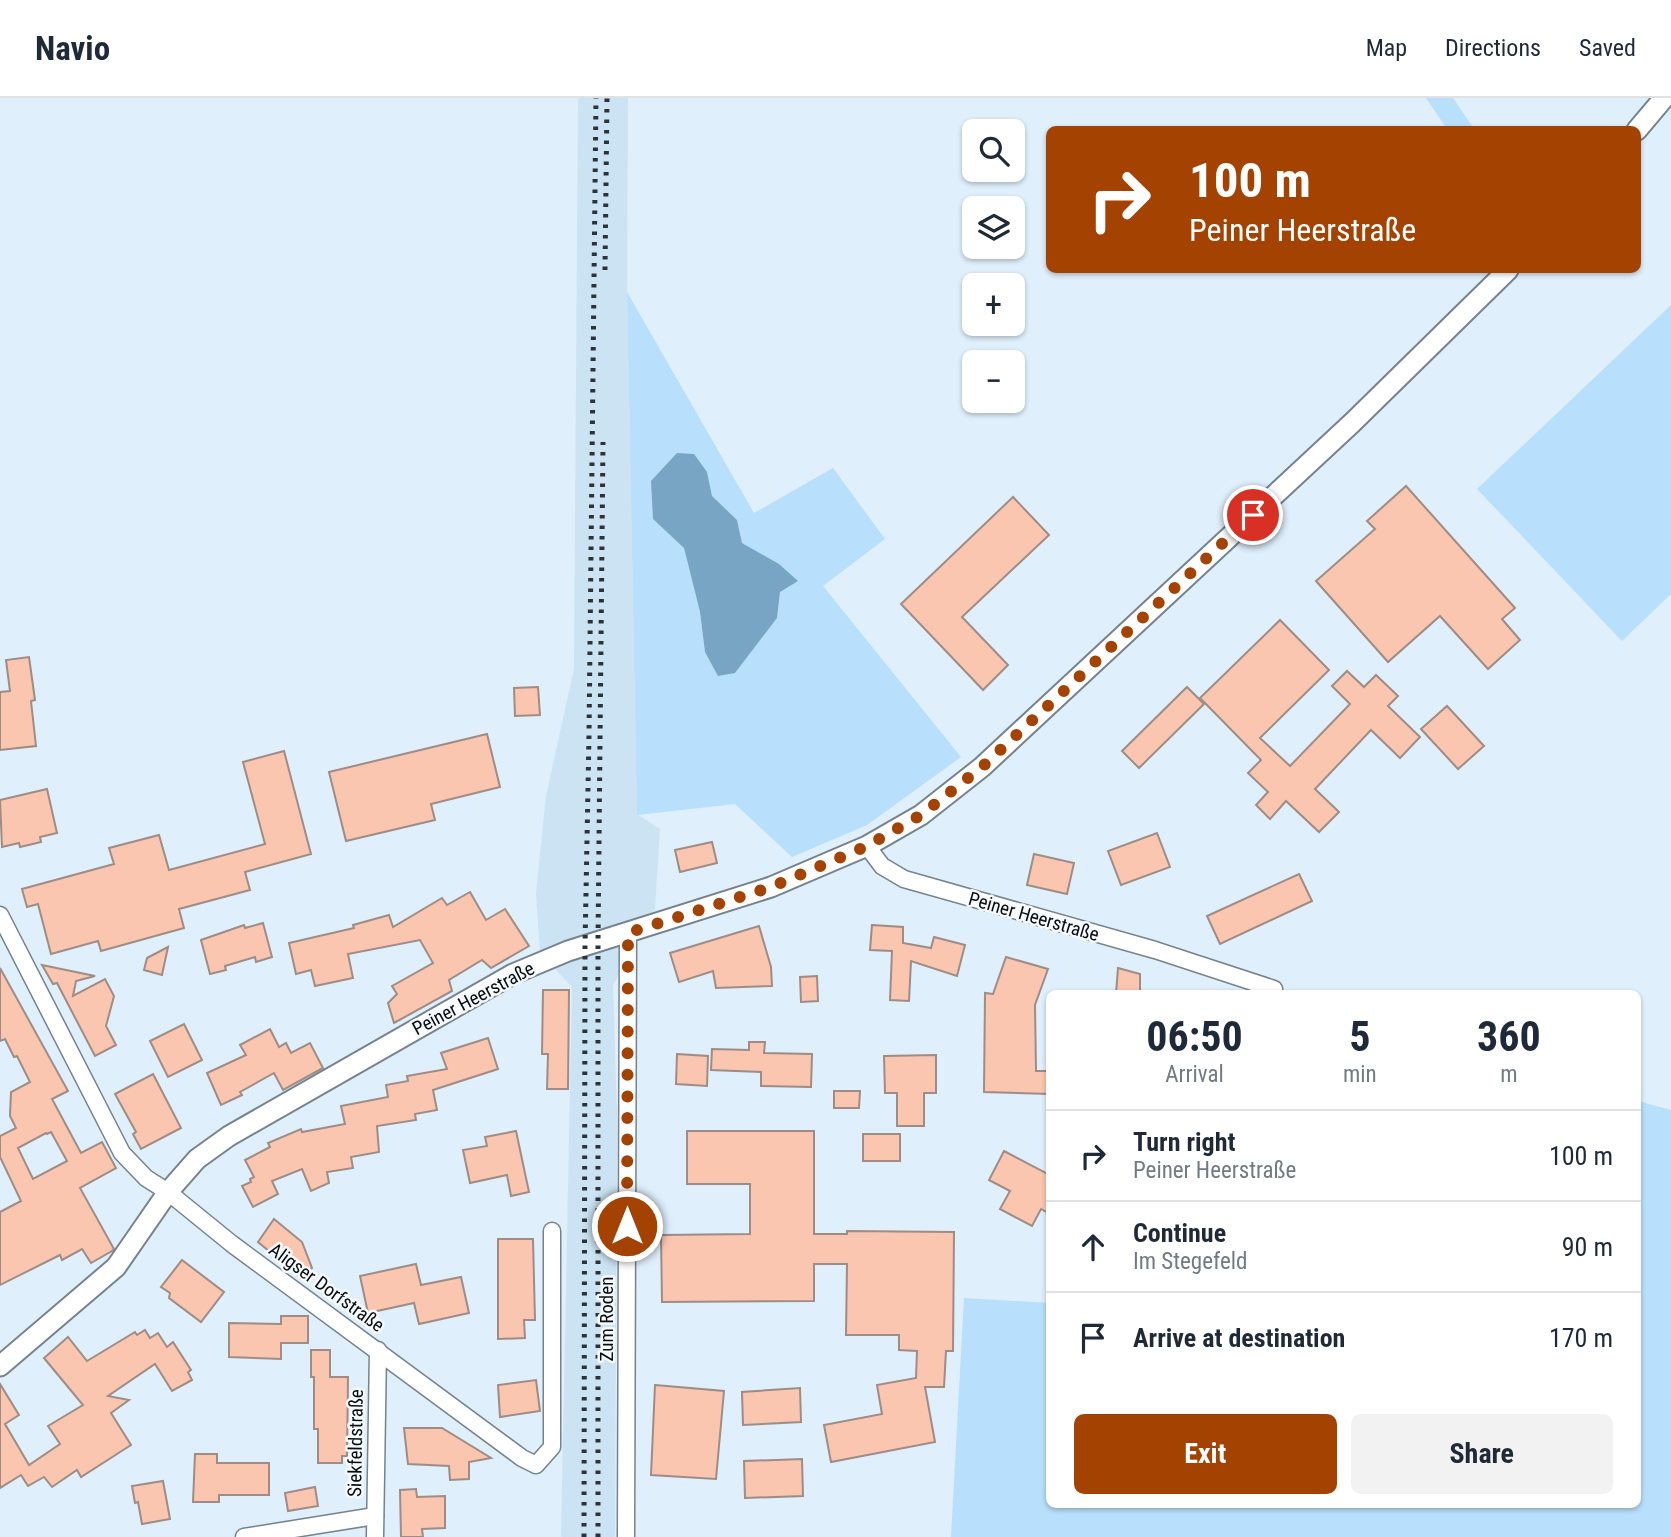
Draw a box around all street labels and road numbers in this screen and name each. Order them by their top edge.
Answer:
street label: Peiner Heerstraße [966,887,1102,946]
street label: Peiner Heerstraße [408,957,538,1040]
street label: Aligser Dorfstraße [265,1238,389,1337]
street label: Zum Roden [595,1277,618,1361]
street label: Siekfeldstraße [343,1389,368,1497]

